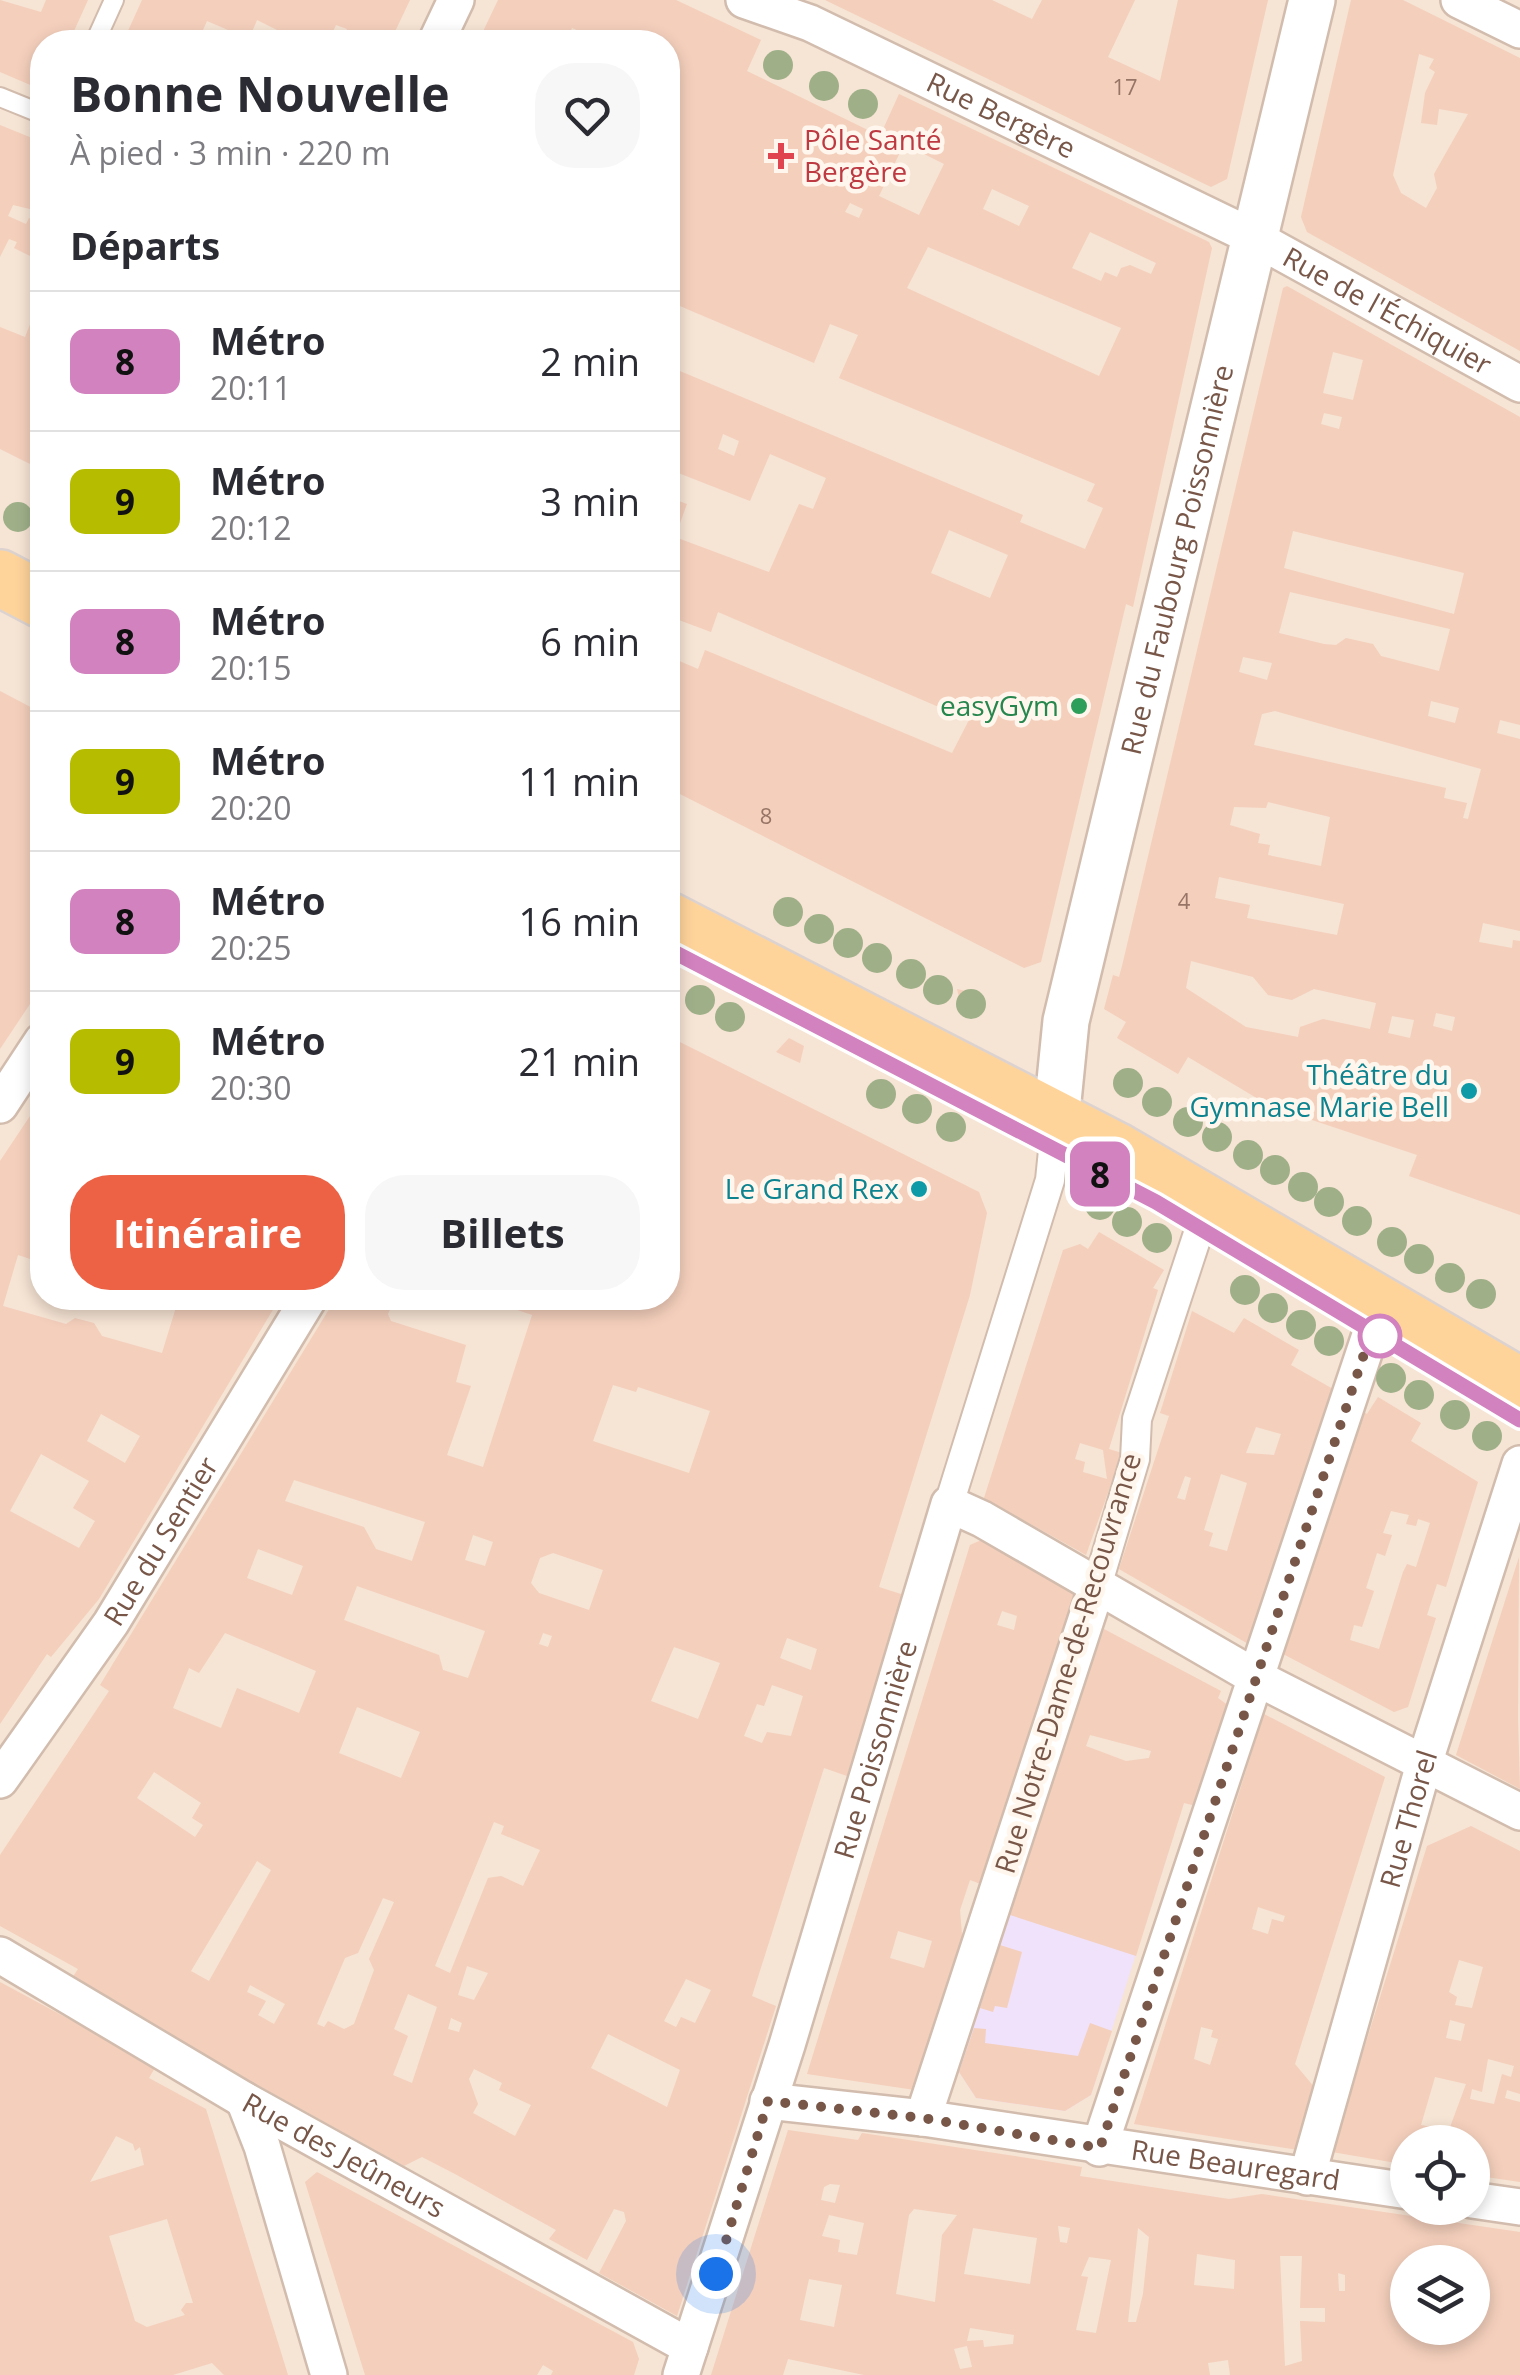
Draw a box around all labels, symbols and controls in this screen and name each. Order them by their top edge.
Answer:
text: Bonne Nouvelle [70,61,450,126]
street label: Rue Bergère [921,62,1082,166]
button: heart [535,63,640,168]
house number: 17 [1112,71,1138,101]
place label: Pôle Santé Bergère [804,120,942,190]
text: À pied · 3 min · 220 m [70,131,391,174]
marker: Pôle Santé Bergère [768,143,794,169]
text: Départs [70,219,220,271]
street label: Rue de l'Échiquier [1277,237,1499,383]
text: Métro [210,314,326,366]
text: 2 min [540,335,640,387]
text: 8 [115,338,135,385]
street label: Rue du Faubourg Poissonnière [1111,361,1241,758]
text: 20:11 [210,366,292,409]
text: Métro [210,454,326,506]
text: 3 min [540,475,640,527]
text: 9 [115,478,135,525]
text: 20:12 [210,506,292,549]
text: Métro [210,594,326,646]
text: 6 min [540,615,640,667]
text: 8 [115,618,135,665]
text: 20:15 [210,646,292,689]
place label: easyGym [940,686,1059,724]
marker: easyGym [1068,695,1090,717]
text: Métro [210,734,326,786]
text: 11 min [519,755,640,807]
text: 9 [115,758,135,805]
text: 20:20 [210,786,292,829]
house number: 8 [760,800,772,830]
text: Métro [210,874,326,926]
house number: 4 [1178,885,1191,915]
text: 16 min [519,895,640,947]
text: 8 [115,898,135,945]
text: 20:25 [210,926,292,969]
text: Métro [210,1014,326,1066]
text: 21 min [519,1035,640,1087]
text: 9 [115,1038,135,1085]
place label: Théâtre du Gymnase Marie Bell [1189,1055,1449,1125]
text: 20:30 [210,1066,292,1109]
marker: Théâtre du Gymnase Marie Bell [1458,1080,1480,1102]
line badge: 8 [1068,1142,1132,1206]
text: 8 [1090,1151,1110,1198]
place label: Le Grand Rex [725,1169,899,1207]
button: Itinéraire [70,1175,345,1290]
button: Billets [365,1175,640,1290]
marker: Le Grand Rex [908,1178,930,1200]
unlabelled marker [1359,1315,1401,1357]
street label: Rue Notre-Dame-de-Recouvrance [985,1448,1149,1878]
street label: Rue du Sentier [94,1449,226,1632]
street label: Rue Poissonnière [824,1636,925,1863]
street label: Rue Thorel [1370,1745,1445,1892]
street label: Rue des Jeûneurs [236,2083,453,2226]
map controls [1390,2125,1490,2345]
button: locate [1390,2125,1490,2225]
street label: Rue Beauregard [1129,2130,1343,2199]
button: layers [1390,2245,1490,2345]
your location [691,2249,741,2299]

